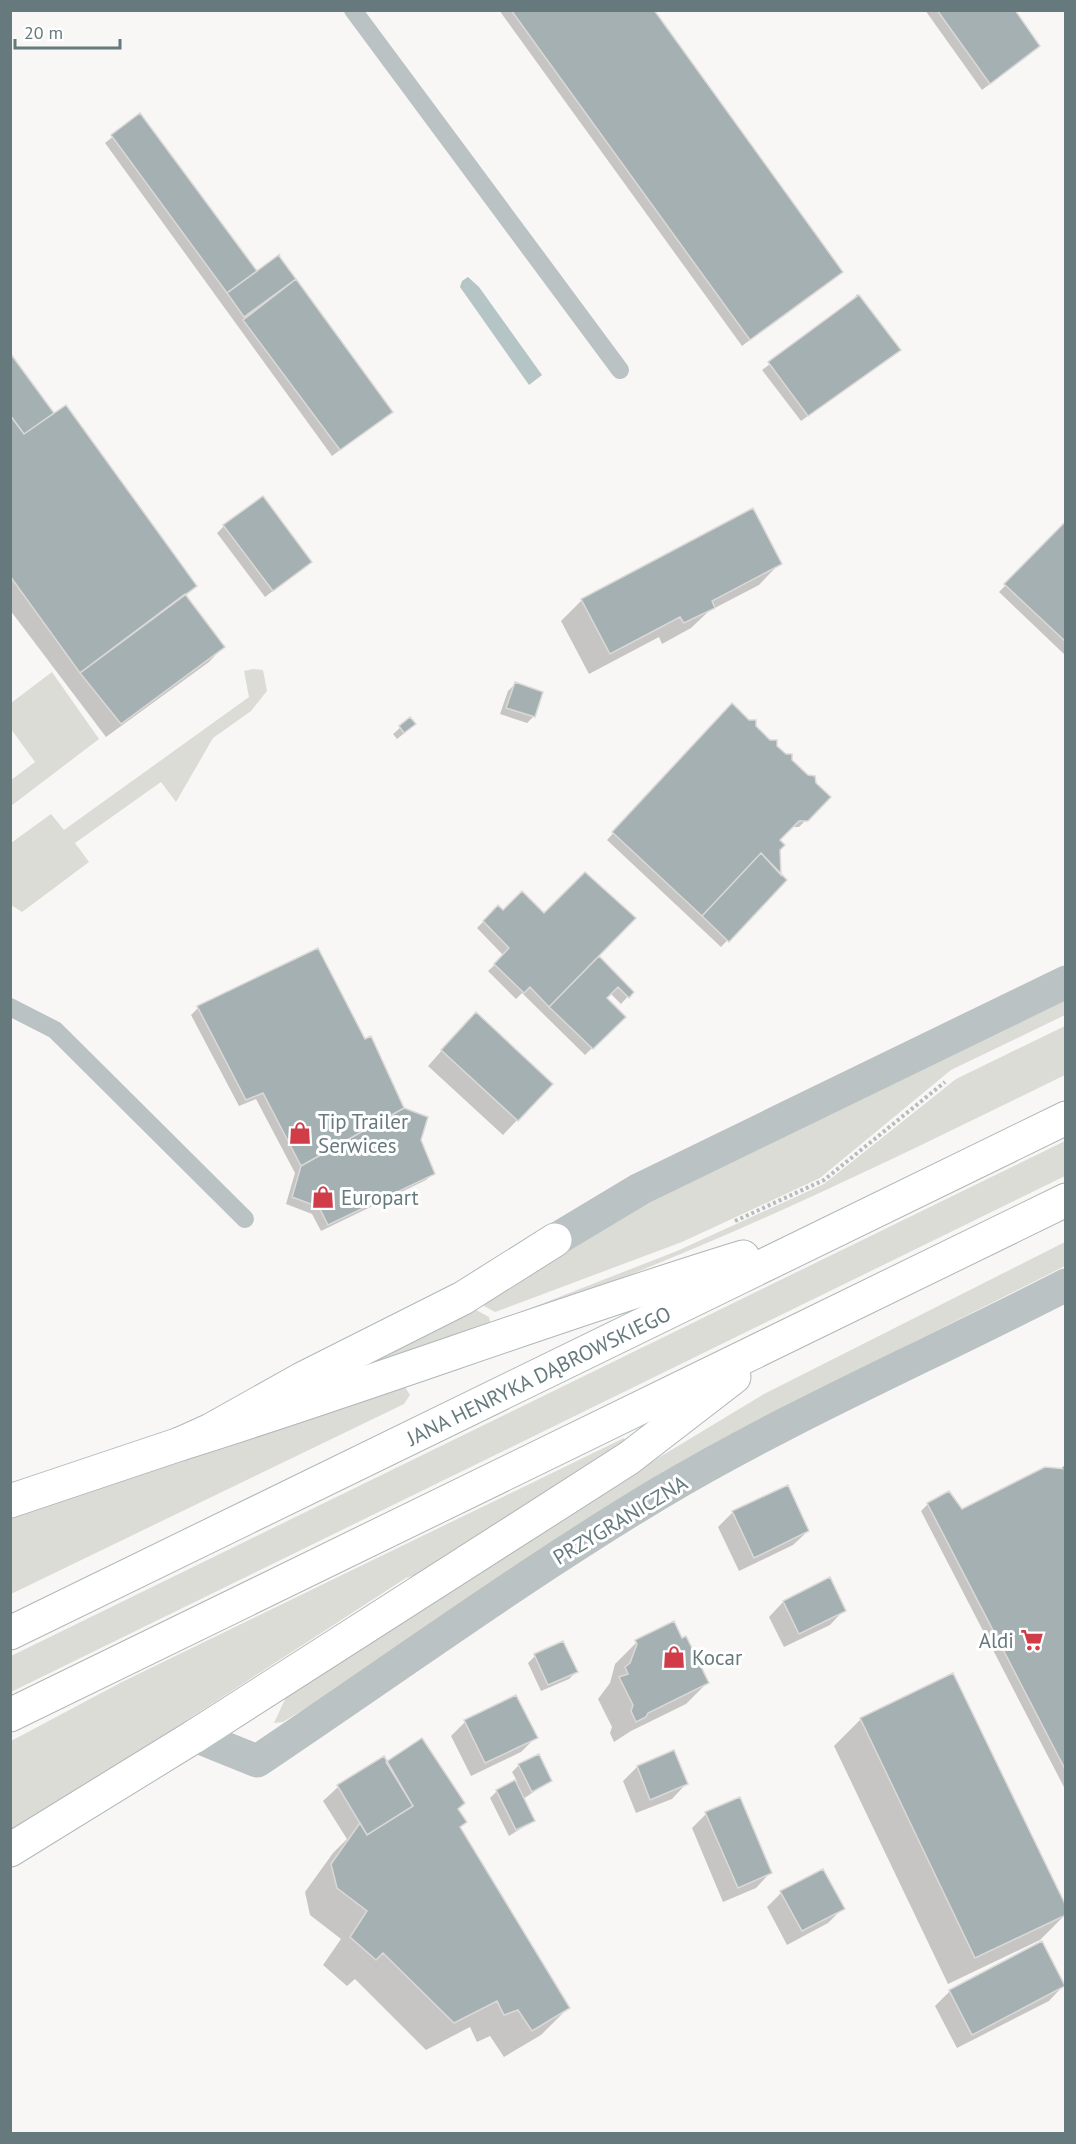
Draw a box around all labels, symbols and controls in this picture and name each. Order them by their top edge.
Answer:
scale bar [15,12,120,50]
text: 20 m [24,21,63,44]
place label: Tip Trailer Serwices [318,1108,408,1159]
shop icon: Tip Trailer Serwices [287,1120,313,1146]
shop icon: Europart [310,1184,336,1210]
place label: Europart [341,1184,419,1211]
street label: JANA HENRYKA DĄBROWSKIEGO [401,1299,675,1452]
street label: PRZYGRANICZNA [548,1469,693,1571]
place label: Aldi [979,1627,1014,1654]
supermarket icon: Aldi [1019,1627,1045,1653]
shop icon: Kocar [661,1644,687,1670]
place label: Kocar [692,1644,742,1671]

